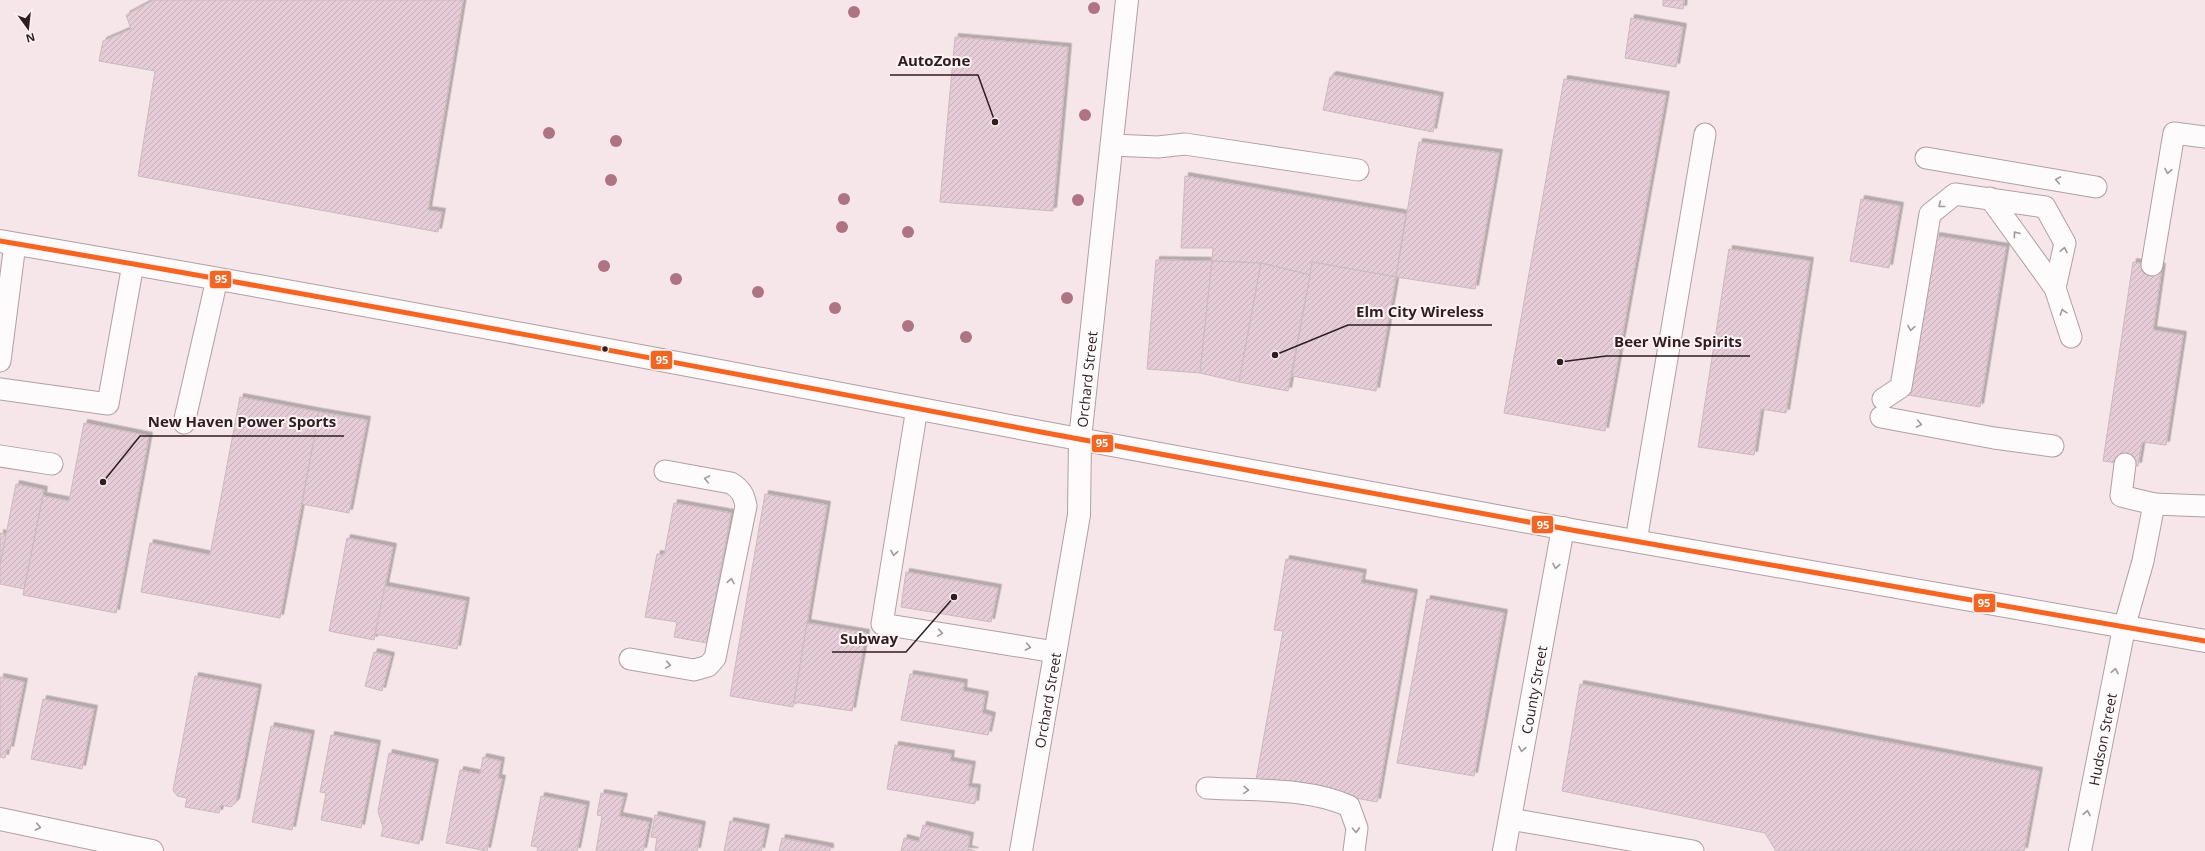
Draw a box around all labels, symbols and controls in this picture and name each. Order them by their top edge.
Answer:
north arrow [8,8,48,48]
text: N [24,30,37,47]
callout: AutoZone [890,48,978,75]
text: AutoZone [898,50,970,70]
one-way arrow [2164,168,2172,174]
one-way arrow [2055,177,2061,185]
one-way arrow [1939,200,1946,207]
one-way arrow [2014,231,2021,238]
one-way arrow [2059,247,2067,253]
line badge: 95 [209,270,232,289]
text: 95 [215,271,227,286]
callout: Elm City Wireless [1348,298,1492,325]
text: Elm City Wireless [1356,301,1484,321]
one-way arrow [2059,309,2068,316]
one-way arrow [1907,325,1916,331]
callout: Beer Wine Spirits [1606,329,1750,356]
street label: Orchard Street [1072,330,1101,428]
text: Beer Wine Spirits [1614,331,1742,351]
unlabelled marker [600,344,610,354]
line badge: 95 [650,350,673,370]
text: 95 [656,352,668,367]
callout: New Haven Power Sports [140,409,344,436]
text: New Haven Power Sports [148,411,336,431]
one-way arrow [1916,420,1922,428]
line badge: 95 [1091,434,1114,453]
text: 95 [1096,435,1108,450]
one-way arrow [703,475,710,483]
line badge: 95 [1531,515,1554,534]
text: 95 [1537,517,1549,532]
one-way arrow [890,550,898,556]
one-way arrow [1552,563,1561,569]
one-way arrow [726,577,734,584]
line badge: 95 [1973,593,1996,613]
text: 95 [1978,595,1990,610]
callout: Subway [832,625,906,652]
text: Subway [840,628,898,648]
one-way arrow [937,628,943,637]
one-way arrow [1025,642,1031,651]
street label: County Street [1516,644,1551,735]
street label: Orchard Street [1029,651,1065,750]
one-way arrow [665,660,671,669]
one-way arrow [2110,668,2119,674]
street label: Hudson Street [2084,691,2120,787]
one-way arrow [1519,746,1527,752]
one-way arrow [1243,786,1249,795]
one-way arrow [2083,810,2091,816]
one-way arrow [35,822,41,830]
one-way arrow [1351,826,1360,833]

